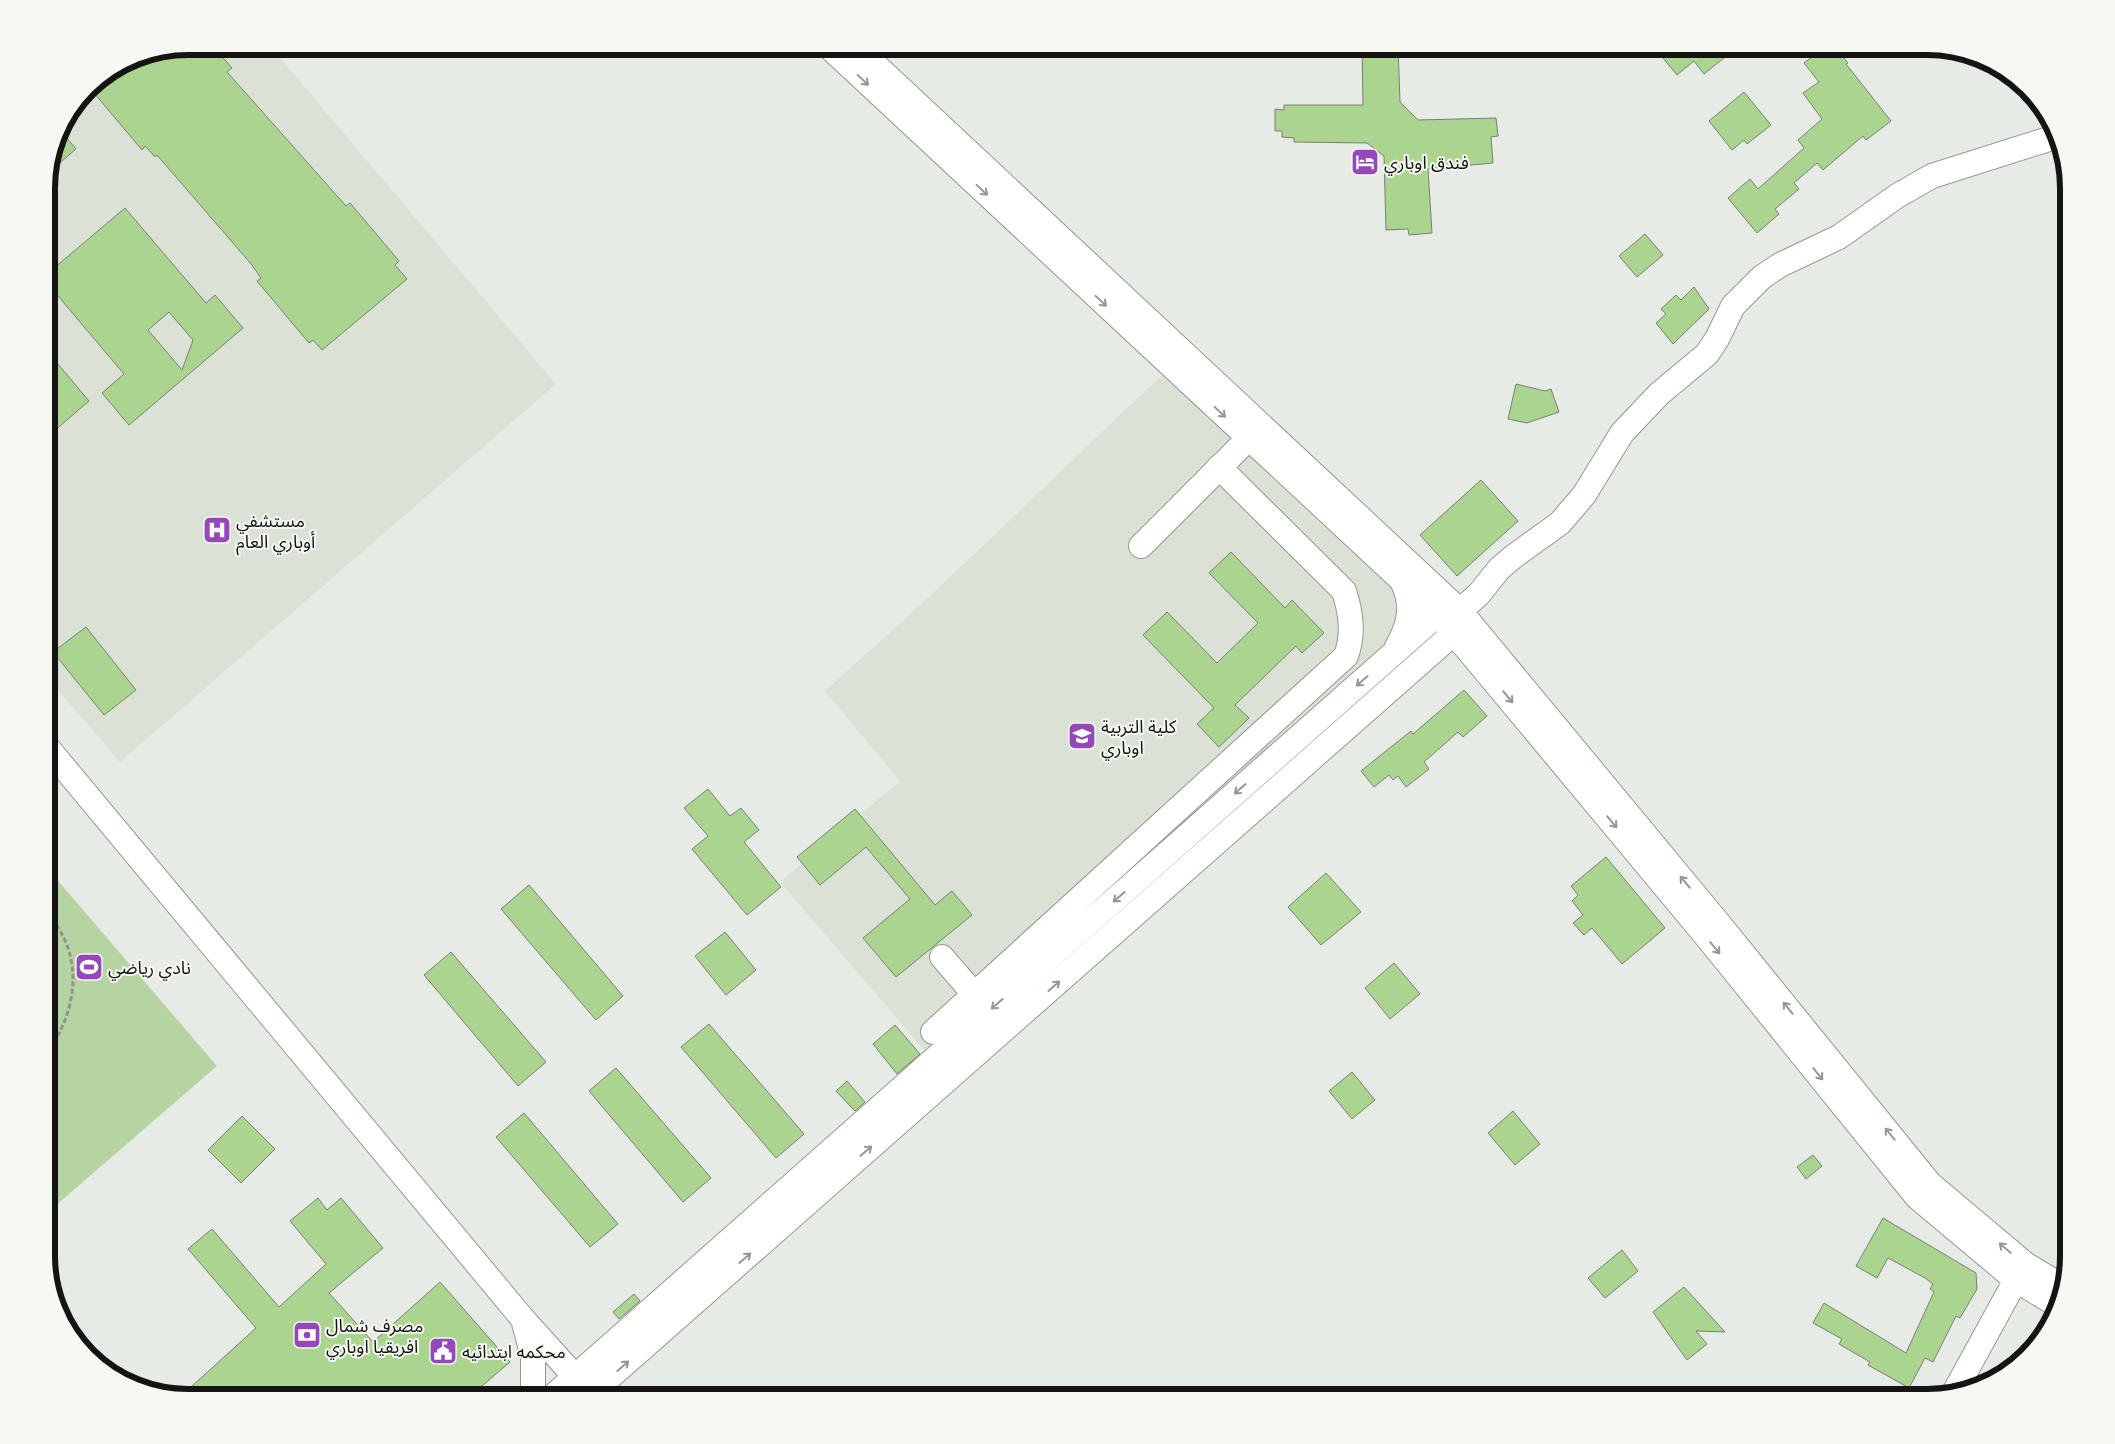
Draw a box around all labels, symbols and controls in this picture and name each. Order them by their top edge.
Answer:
one-way arrow [857,74,870,85]
hotel icon: فندق اوباري [1350,147,1380,177]
place label: فندق اوباري [1384,150,1469,176]
one-way arrow [976,184,988,196]
one-way arrow [1094,295,1107,307]
one-way arrow [1213,406,1226,418]
place label: مستشفي أوباري العام [236,508,315,556]
hospital icon: مستشفي أوباري العام [202,515,232,545]
one-way arrow [1356,676,1369,687]
one-way arrow [1502,691,1513,704]
place label: كلية التربية اوباري [1101,714,1177,761]
school or university icon: كلية التربية اوباري [1067,721,1097,751]
one-way arrow [1234,783,1247,795]
one-way arrow [1606,816,1617,829]
one-way arrow [1680,876,1691,889]
one-way arrow [1112,891,1125,902]
one-way arrow [1710,941,1721,954]
sports icon: نادي رياضي [74,952,104,982]
place label: نادي رياضي [108,955,191,981]
one-way arrow [1048,980,1061,991]
one-way arrow [990,998,1003,1010]
one-way arrow [1782,1002,1793,1015]
one-way arrow [1812,1067,1823,1080]
one-way arrow [1884,1128,1895,1141]
one-way arrow [860,1145,873,1157]
one-way arrow [1999,1242,2012,1253]
one-way arrow [738,1252,751,1264]
place label: مصرف شمال افريقيا اوباري [326,1313,423,1360]
bank icon: مصرف شمال افريقيا اوباري [292,1320,322,1350]
public building icon: محكمه ابتدائيه [428,1336,458,1366]
place label: محكمه ابتدائيه [462,1339,566,1363]
one-way arrow [616,1360,629,1371]

